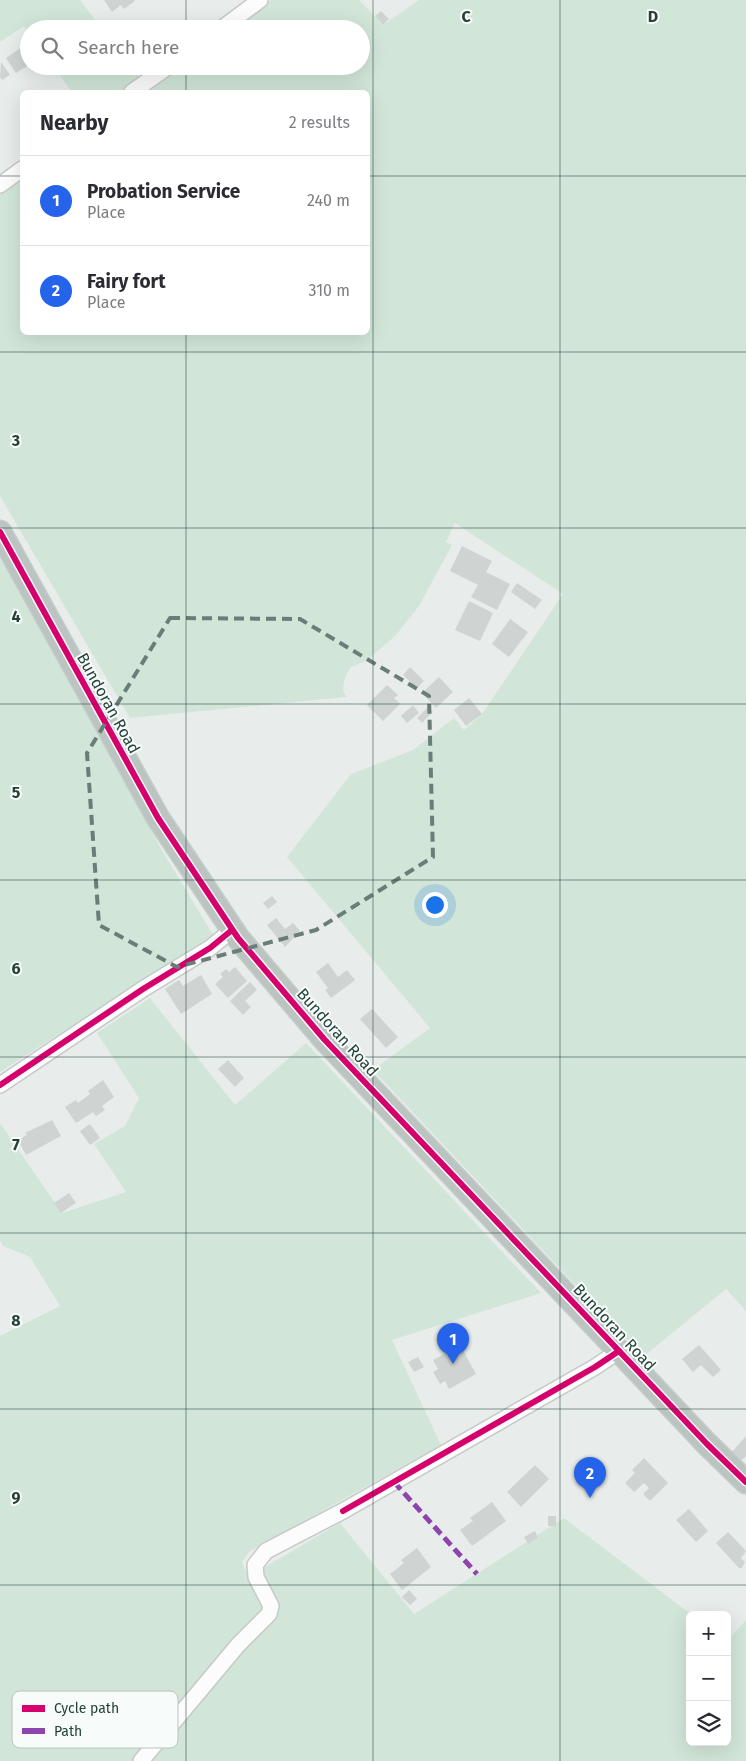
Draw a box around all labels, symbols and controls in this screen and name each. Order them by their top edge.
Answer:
text: C [461,7,471,26]
text: D [648,7,658,26]
search box [20,20,370,75]
icon: search [38,34,66,62]
text: Search here [78,36,179,59]
text: Nearby [40,110,108,136]
text: 2 results [289,113,350,132]
text: Probation Service [87,180,240,203]
text: 1 [52,191,60,210]
text: 240 m [307,191,350,210]
text: Place [87,203,126,222]
text: Fairy fort [87,270,165,293]
text: 2 [52,281,60,300]
text: 310 m [309,281,350,300]
text: Place [87,293,126,312]
text: 3 [11,431,20,450]
text: 4 [11,607,21,626]
street label: Bundoran Road [73,650,144,757]
text: 5 [12,783,21,802]
your location [422,892,448,918]
text: 6 [11,959,21,978]
street label: Bundoran Road [293,984,382,1080]
text: 7 [12,1135,20,1154]
street label: Bundoran Road [569,1280,660,1375]
text: 8 [11,1311,21,1330]
pin: 1 [437,1323,469,1364]
pin: 2 [574,1457,606,1498]
text: 9 [12,1488,21,1507]
map controls [686,1611,731,1746]
button: + [686,1611,731,1656]
button: − [686,1656,731,1701]
legend [12,1691,178,1748]
text: Cycle path [54,1700,119,1717]
button: layers [686,1701,731,1746]
text: Path [54,1723,82,1740]

